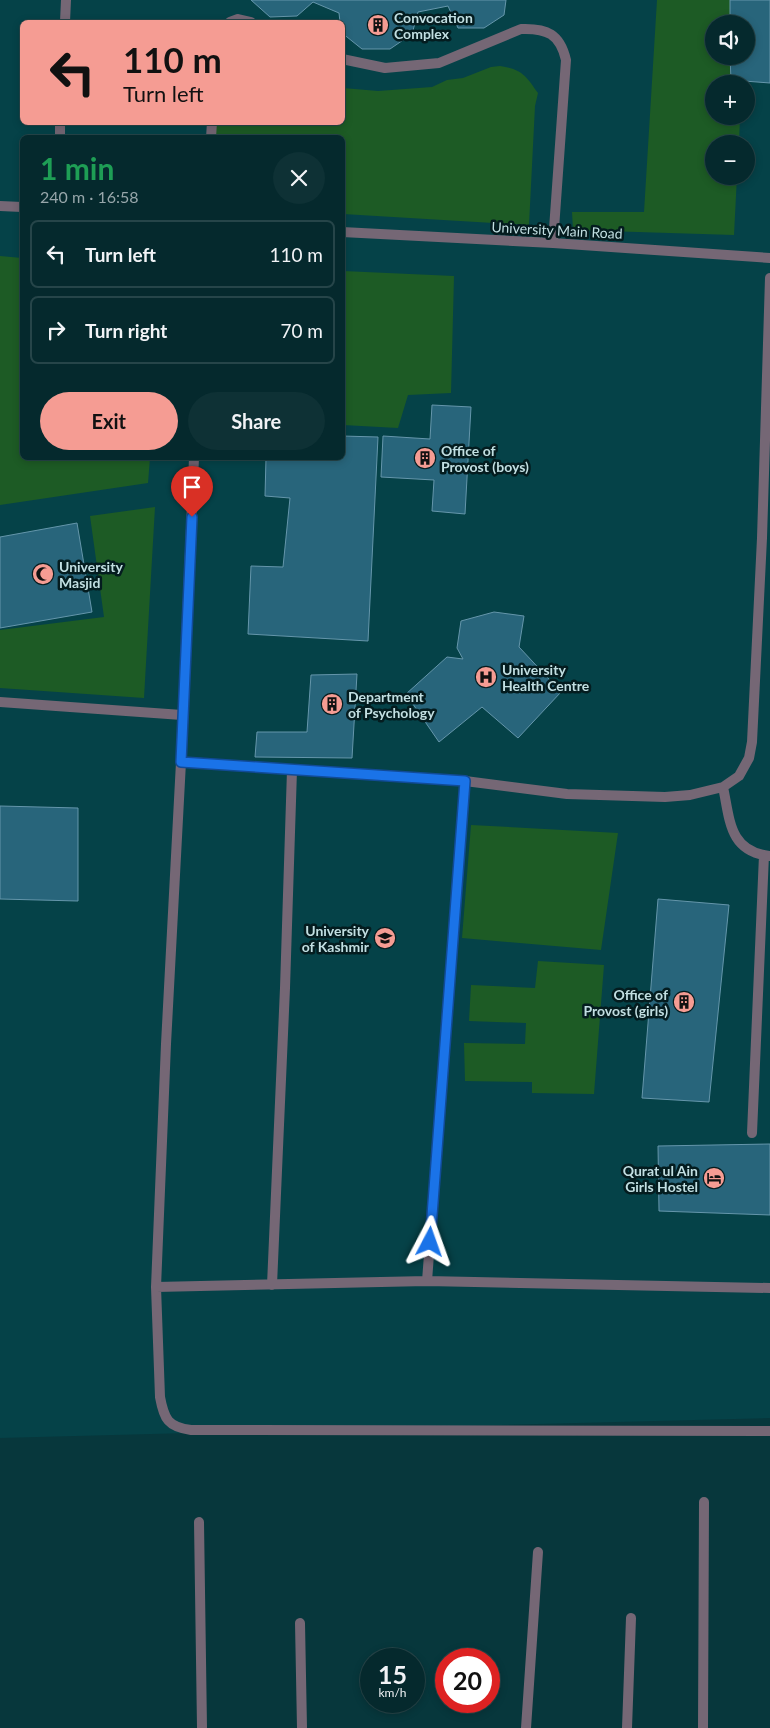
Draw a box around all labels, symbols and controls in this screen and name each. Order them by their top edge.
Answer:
place label: Convocation Complex [394,9,473,42]
building icon: Convocation Complex [366,13,390,37]
map controls [705,15,755,185]
button: sound [705,15,755,65]
text: 110 m [123,38,222,80]
icon: left [40,40,105,105]
button: + [705,75,755,125]
text: Turn left [123,80,204,107]
button: − [705,135,755,185]
text: 1 min [40,150,114,186]
button: close [273,152,325,204]
text: 240 m · 16:58 [40,187,139,206]
street label: University Main Road [491,218,623,242]
icon: left [42,240,70,268]
text: Turn left [85,243,156,266]
text: 110 m [269,243,323,266]
icon: right [42,316,70,344]
text: Turn right [85,319,167,342]
text: 70 m [280,319,323,342]
button: Exit [40,392,178,450]
button: Share [188,392,325,450]
place label: Office of Provost (boys) [441,442,529,475]
building icon: Office of Provost (boys) [413,446,437,470]
pin [171,466,213,517]
icon: arrive [178,473,206,501]
place label: University Masjid [59,558,123,591]
mosque icon: University Masjid [31,562,55,586]
place label: University Health Centre [502,661,590,694]
hospital icon: University Health Centre [474,665,498,689]
place label: Department of Psychology [348,688,435,721]
building icon: Department of Psychology [320,692,344,716]
place label: University of Kashmir [302,922,370,955]
school or university icon: University of Kashmir [373,926,397,950]
place label: Office of Provost (girls) [583,986,668,1019]
building icon: Office of Provost (girls) [672,990,696,1014]
place label: Qurat ul Ain Girls Hostel [623,1162,698,1195]
hotel icon: Qurat ul Ain Girls Hostel [702,1166,726,1190]
position arrow [403,1215,455,1267]
speed limit sign: 20 [435,1648,500,1713]
text: 15 [378,1659,407,1689]
text: km/h [378,1685,407,1700]

